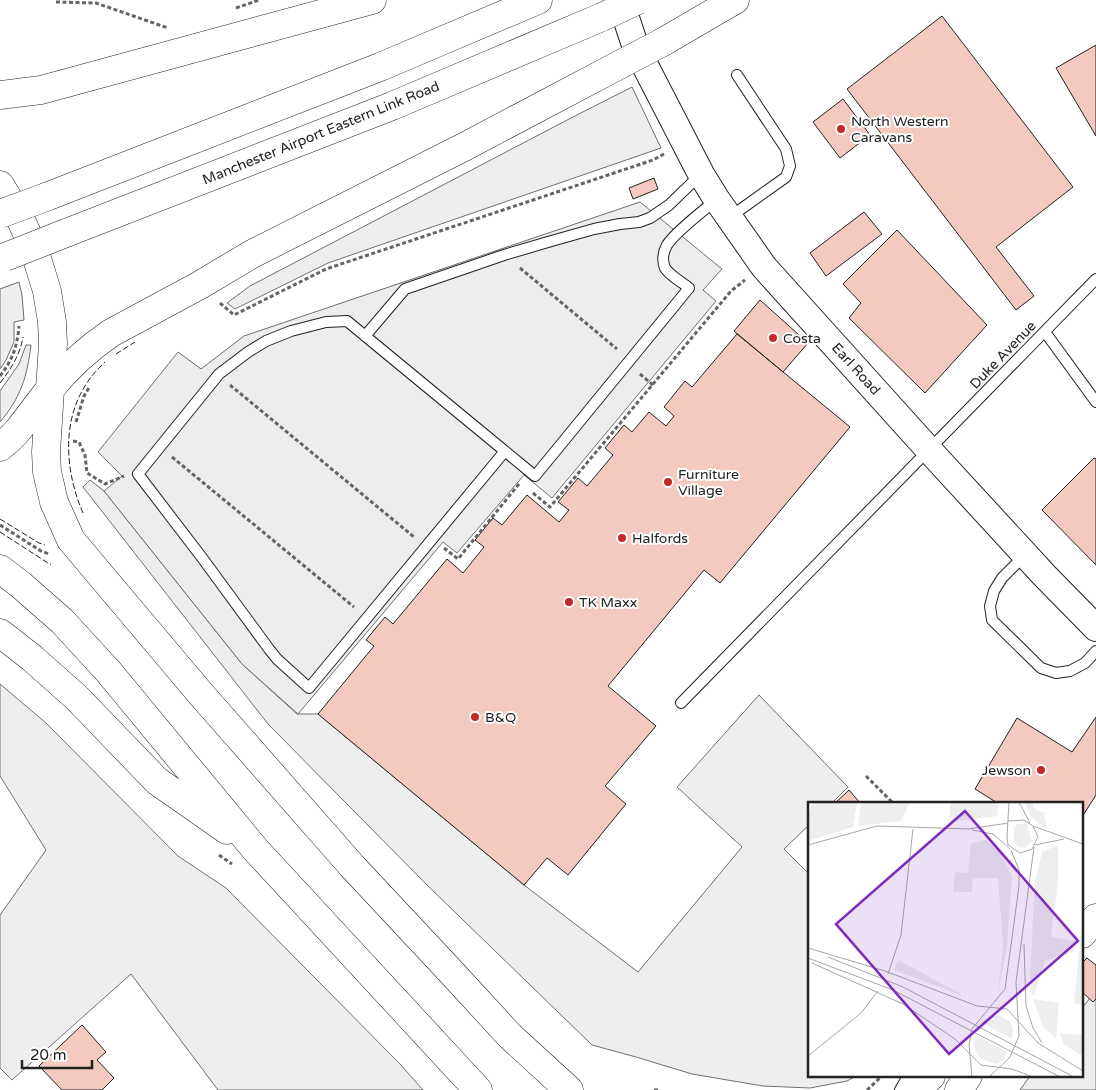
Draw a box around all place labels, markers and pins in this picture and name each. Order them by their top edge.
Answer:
place label: North Western Caravans [851,113,949,146]
marker: North Western Caravans [835,123,847,135]
place label: Costa [783,330,821,347]
marker: Costa [767,332,779,344]
place label: Furniture Village [678,466,739,499]
marker: Furniture Village [662,476,674,488]
place label: Halfords [632,530,688,547]
marker: Halfords [616,532,628,544]
place label: TK Maxx [579,594,637,611]
marker: TK Maxx [563,596,575,608]
place label: B&Q [485,709,516,726]
marker: B&Q [469,711,481,723]
place label: Jewson [982,762,1031,779]
marker: Jewson [1035,764,1047,776]

